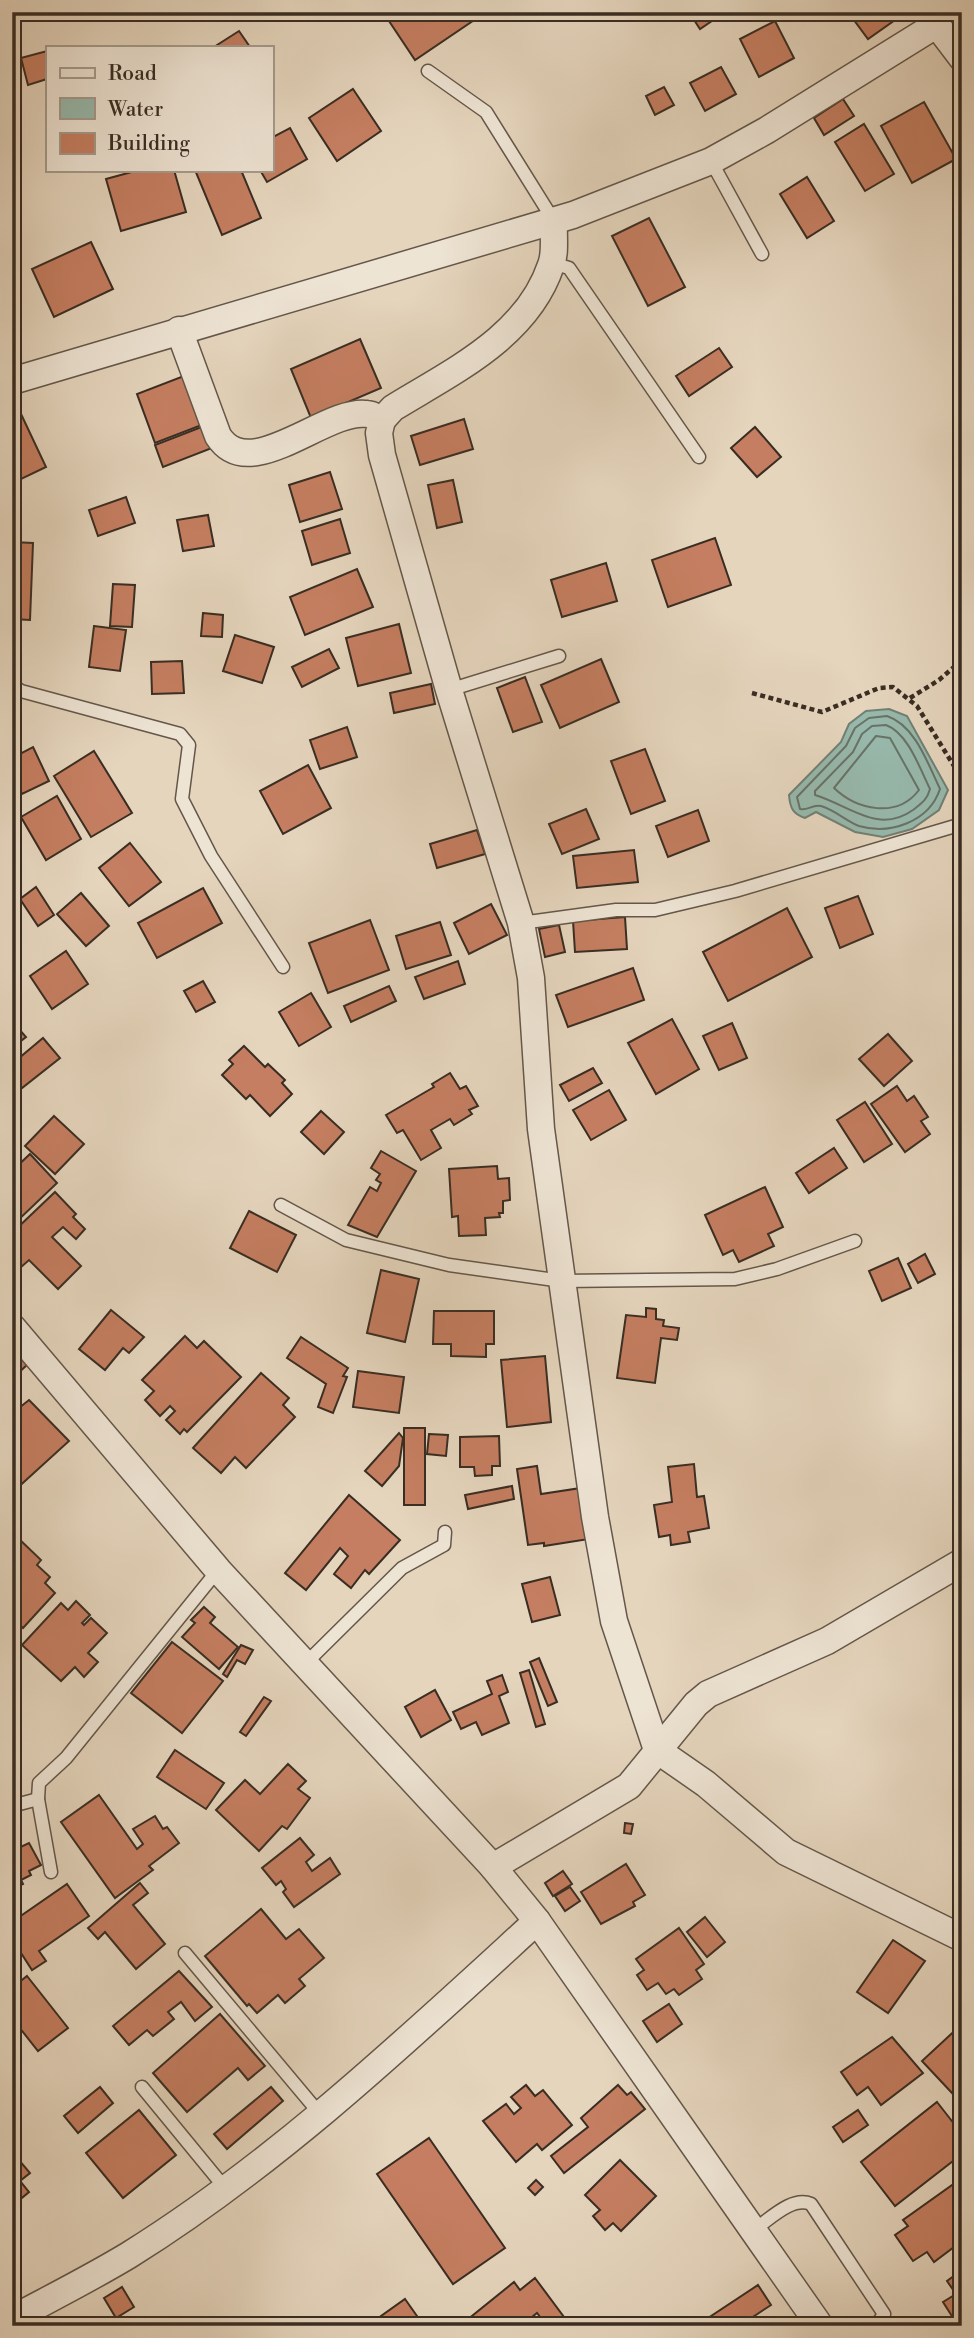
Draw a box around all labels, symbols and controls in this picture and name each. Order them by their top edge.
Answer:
legend [46,46,273,172]
text: Road [108,61,157,87]
text: Water [107,97,163,123]
text: Building [107,131,190,157]

